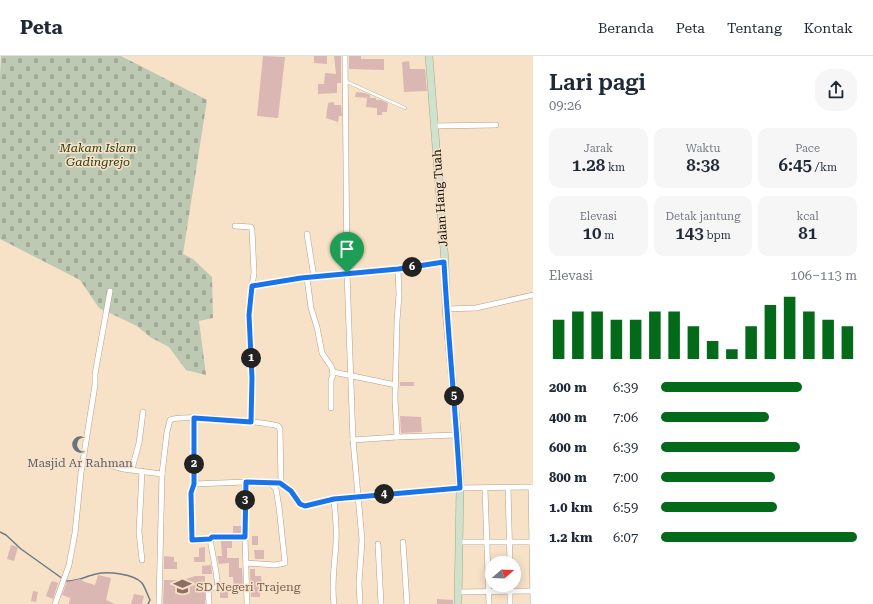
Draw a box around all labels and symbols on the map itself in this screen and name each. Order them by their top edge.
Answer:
park label: Makam Islam Gadingrejo [58,141,137,169]
street label: Jalan Hang Tuah [430,149,450,247]
pin [330,232,364,273]
pin: 6 [402,257,422,277]
pin: 1 [241,348,261,368]
pin: 5 [444,386,464,406]
mosque icon: Masjid Ar Rahman [70,434,90,454]
pin: 2 [184,454,204,474]
place label: Masjid Ar Rahman [27,456,133,470]
pin: 4 [374,484,394,504]
pin: 3 [235,490,255,510]
north arrow [485,556,521,592]
school or university icon: SD Negeri Trajeng [173,577,193,597]
place label: SD Negeri Trajeng [196,580,301,594]

